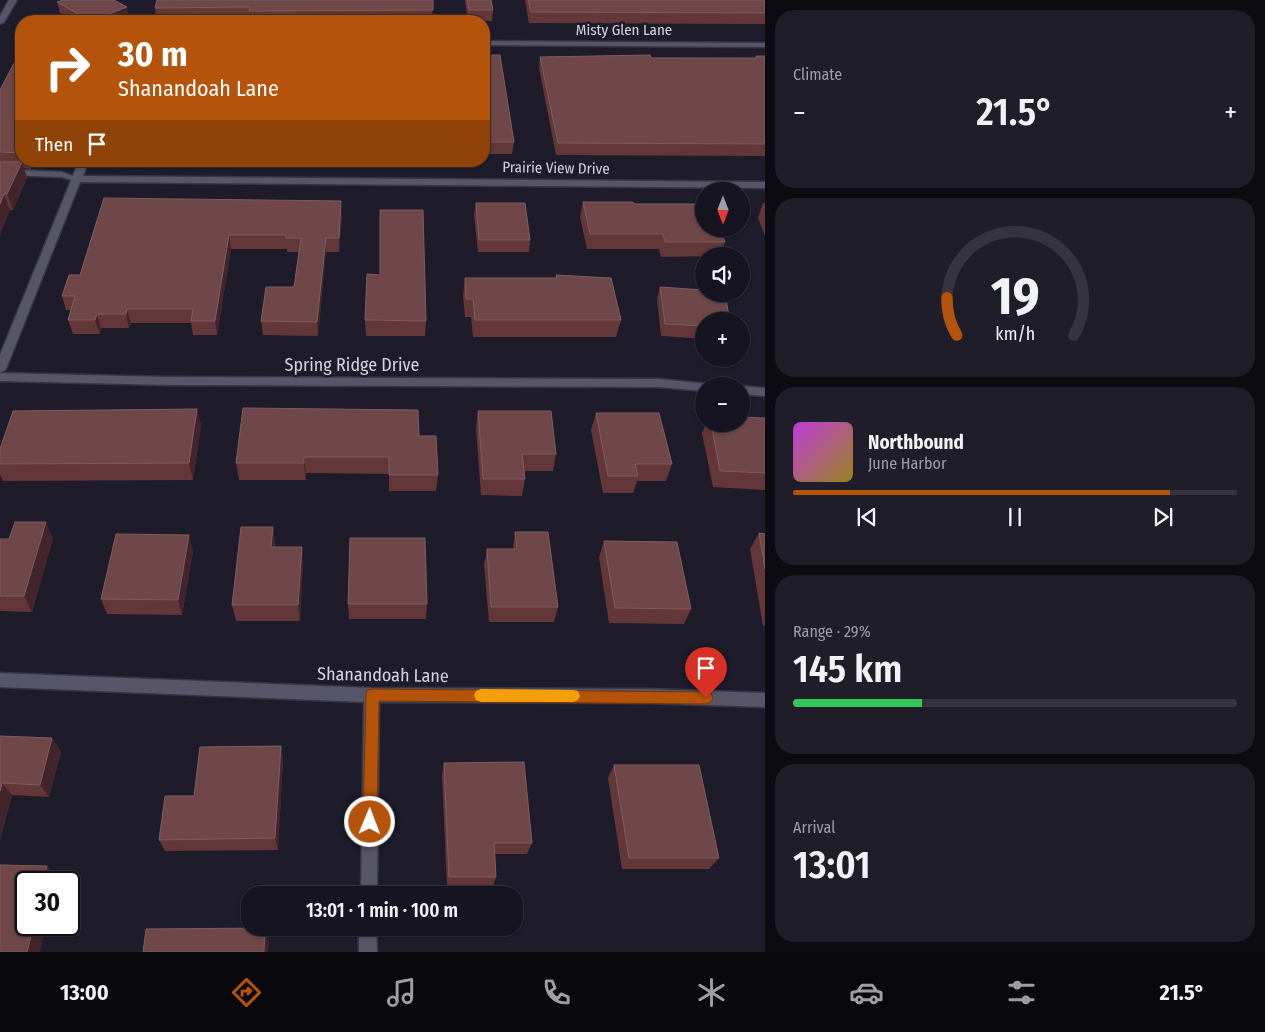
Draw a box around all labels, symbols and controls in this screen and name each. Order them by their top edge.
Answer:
street label: Misty Glen Lane [576,21,672,39]
text: 30 m [118,33,188,75]
icon: right [35,35,100,100]
text: Climate [793,65,842,84]
text: Shanandoah Lane [118,75,279,102]
text: 21.5° [976,89,1054,135]
text: − [793,96,806,129]
text: + [1224,96,1237,129]
icon: arrive [83,130,111,158]
text: Then [35,133,73,156]
street label: Prairie View Drive [502,158,610,178]
north arrow [695,182,750,238]
map controls [695,182,750,432]
button: sound [695,247,750,302]
text: 19 [991,265,1039,328]
button: + [695,312,750,367]
text: km/h [995,323,1035,345]
street label: Spring Ridge Drive [285,354,420,376]
button: − [695,377,750,432]
text: Northbound [868,431,964,454]
text: June Harbor [868,454,946,473]
icon: previous [853,503,881,531]
icon: pause [1001,503,1029,531]
icon: next [1149,503,1177,531]
text: Range · 29% [793,622,871,641]
text: 145 km [793,646,902,692]
pin [685,647,727,698]
icon: arrive [692,654,720,682]
street label: Shanandoah Lane [317,663,449,687]
position arrow [343,795,395,847]
text: Arrival [793,818,835,837]
text: 13:01 [793,842,871,888]
speed limit sign: 30 [15,871,80,936]
text: 13:01 · 1 min · 100 m [306,899,458,922]
icon: directions [229,975,264,1010]
icon: music [384,975,419,1010]
icon: phone [539,975,574,1010]
icon: climate [694,975,729,1010]
icon: car [849,975,884,1010]
icon: filters [1004,975,1039,1010]
text: 13:00 [60,979,109,1006]
text: 21.5° [1160,979,1205,1006]

